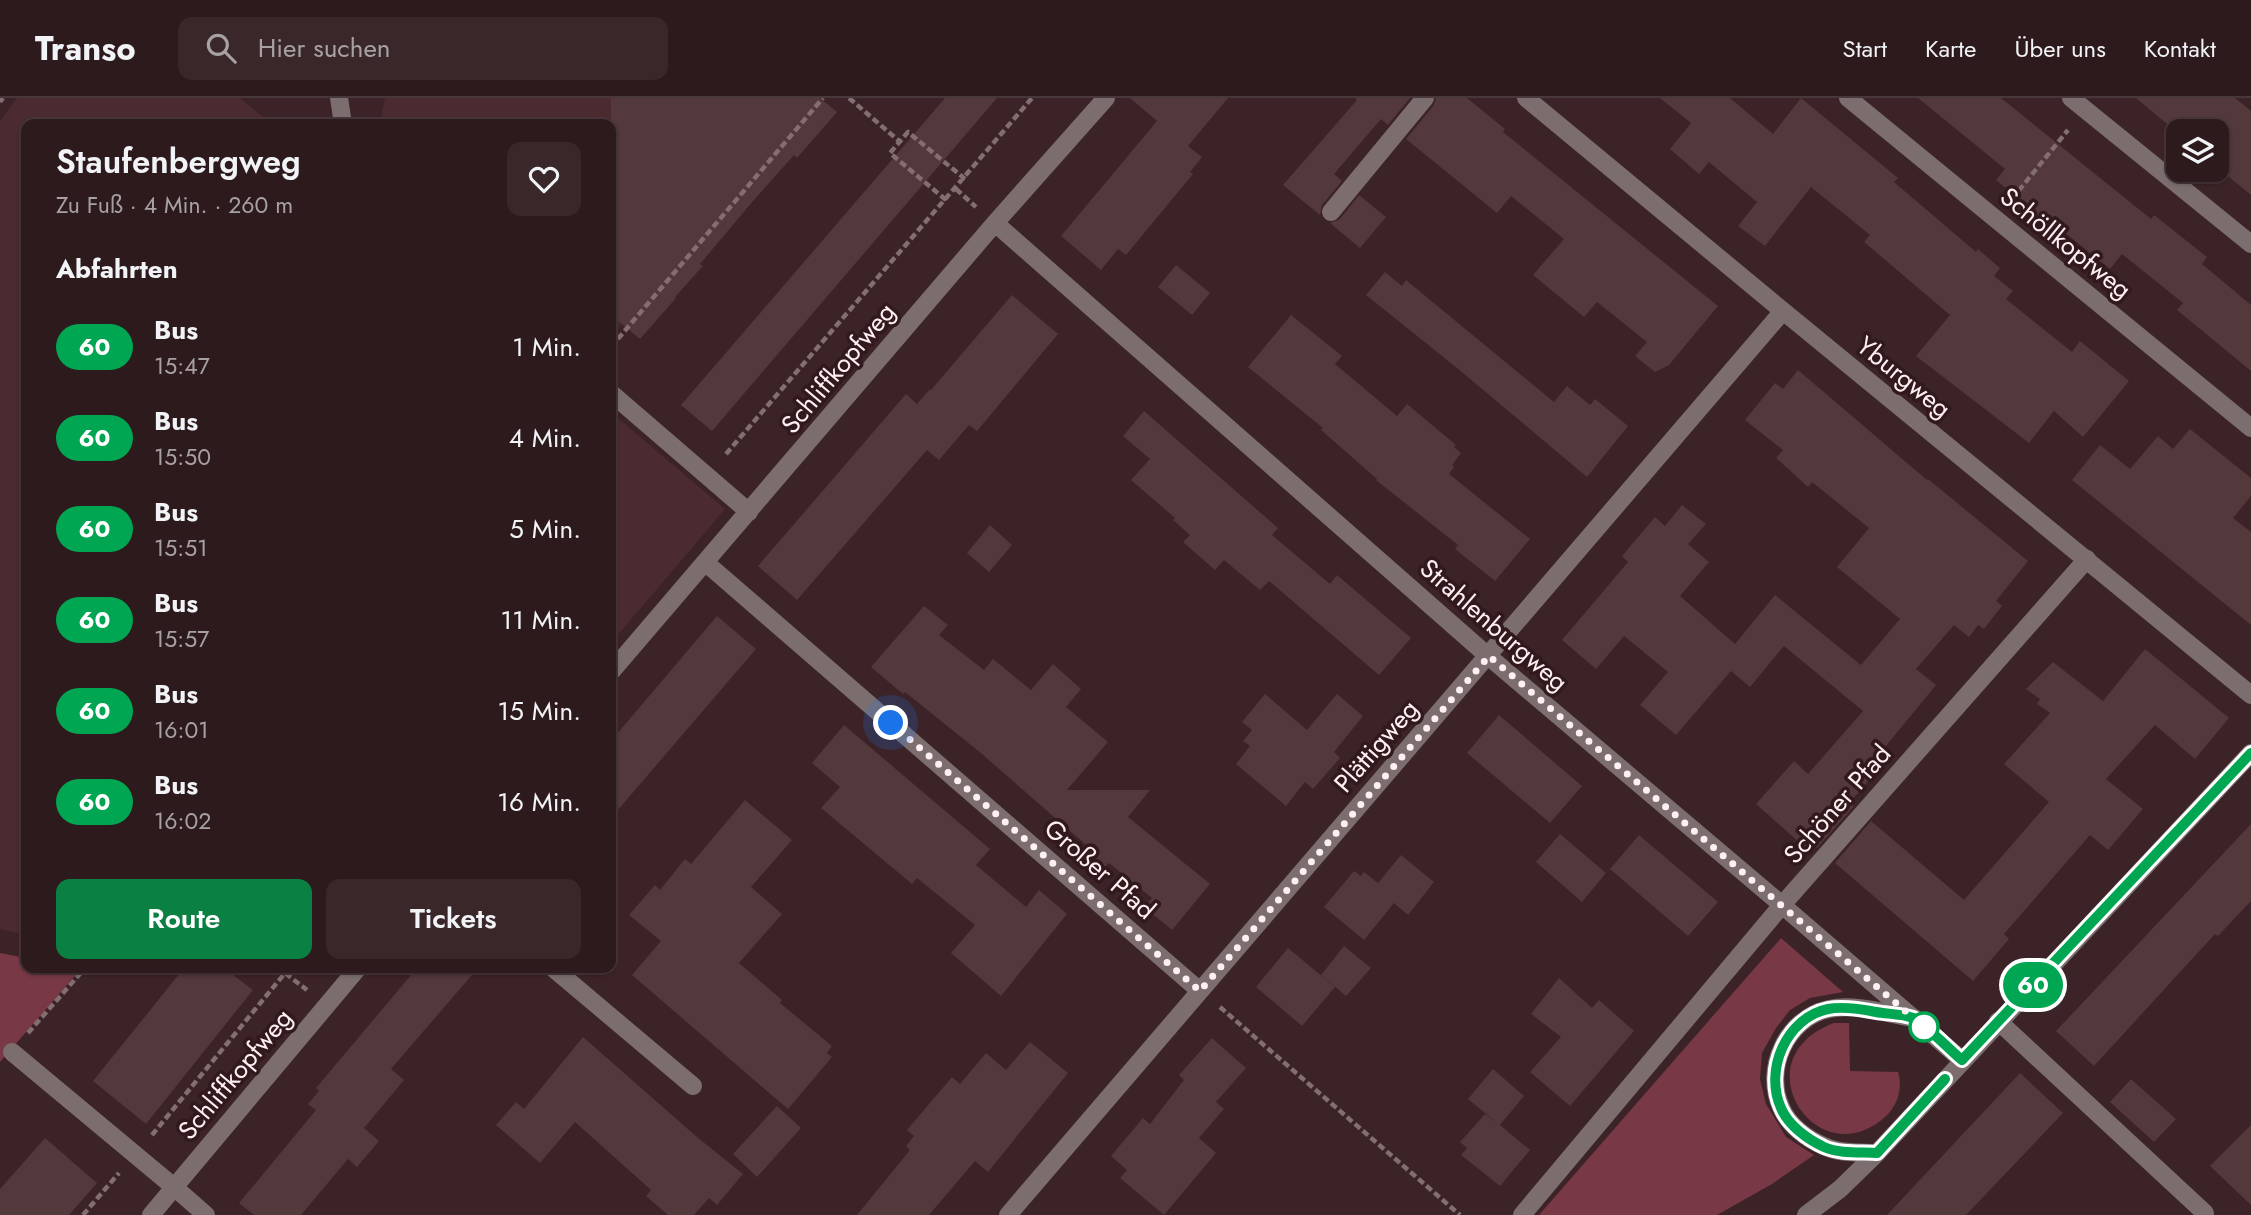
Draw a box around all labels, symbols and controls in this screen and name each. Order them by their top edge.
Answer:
search box [178,17,668,80]
text: Transo [35,25,136,72]
icon: search [202,29,240,67]
text: Hier suchen [258,29,390,67]
text: Start [1843,31,1887,66]
text: Karte [1925,31,1976,66]
text: Über uns [2014,31,2106,66]
text: Kontakt [2144,31,2216,66]
map controls [2166,119,2229,182]
button: layers [2166,119,2229,182]
text: Staufenbergweg [56,138,301,185]
button: heart [507,142,581,216]
street label: Schöllkopfweg [1992,178,2140,308]
text: Zu Fuß · 4 Min. · 260 m [56,188,293,222]
text: Abfahrten [56,250,178,288]
street label: Schliffkopfweg [772,294,904,442]
text: Bus [154,311,198,349]
street label: Yburgweg [1849,327,1959,427]
text: 1 Min. [512,328,581,366]
text: 60 [79,329,110,364]
text: 15:47 [154,349,210,383]
text: Bus [154,402,198,440]
text: 4 Min. [509,419,581,457]
text: 60 [79,420,110,455]
text: 15:50 [154,440,211,474]
text: Bus [154,493,198,531]
text: 5 Min. [509,510,581,548]
text: 60 [79,511,110,546]
text: 15:51 [154,531,208,565]
street label: Strahlenburgweg [1411,550,1577,700]
text: Bus [154,584,198,622]
text: 11 Min. [501,601,581,639]
text: 60 [79,602,110,637]
text: 15:57 [154,622,209,656]
text: Bus [154,675,198,713]
street label: Plättigweg [1325,691,1427,801]
text: 15 Min. [498,692,581,730]
text: 60 [79,693,110,728]
your location [873,705,908,740]
text: 16:01 [154,713,209,747]
street label: Schöner Pfad [1774,736,1900,872]
text: Bus [154,766,198,804]
text: 16 Min. [497,783,581,821]
text: 60 [79,784,110,819]
text: 16:02 [154,804,211,838]
street label: Großer Pfad [1036,810,1164,928]
button: Route [56,879,312,959]
button: Tickets [326,879,581,959]
line badge: 60 [2002,962,2064,1008]
text: 60 [2017,967,2049,1002]
street label: Schliffkopfweg [169,1000,301,1148]
unlabelled marker [1909,1012,1939,1042]

